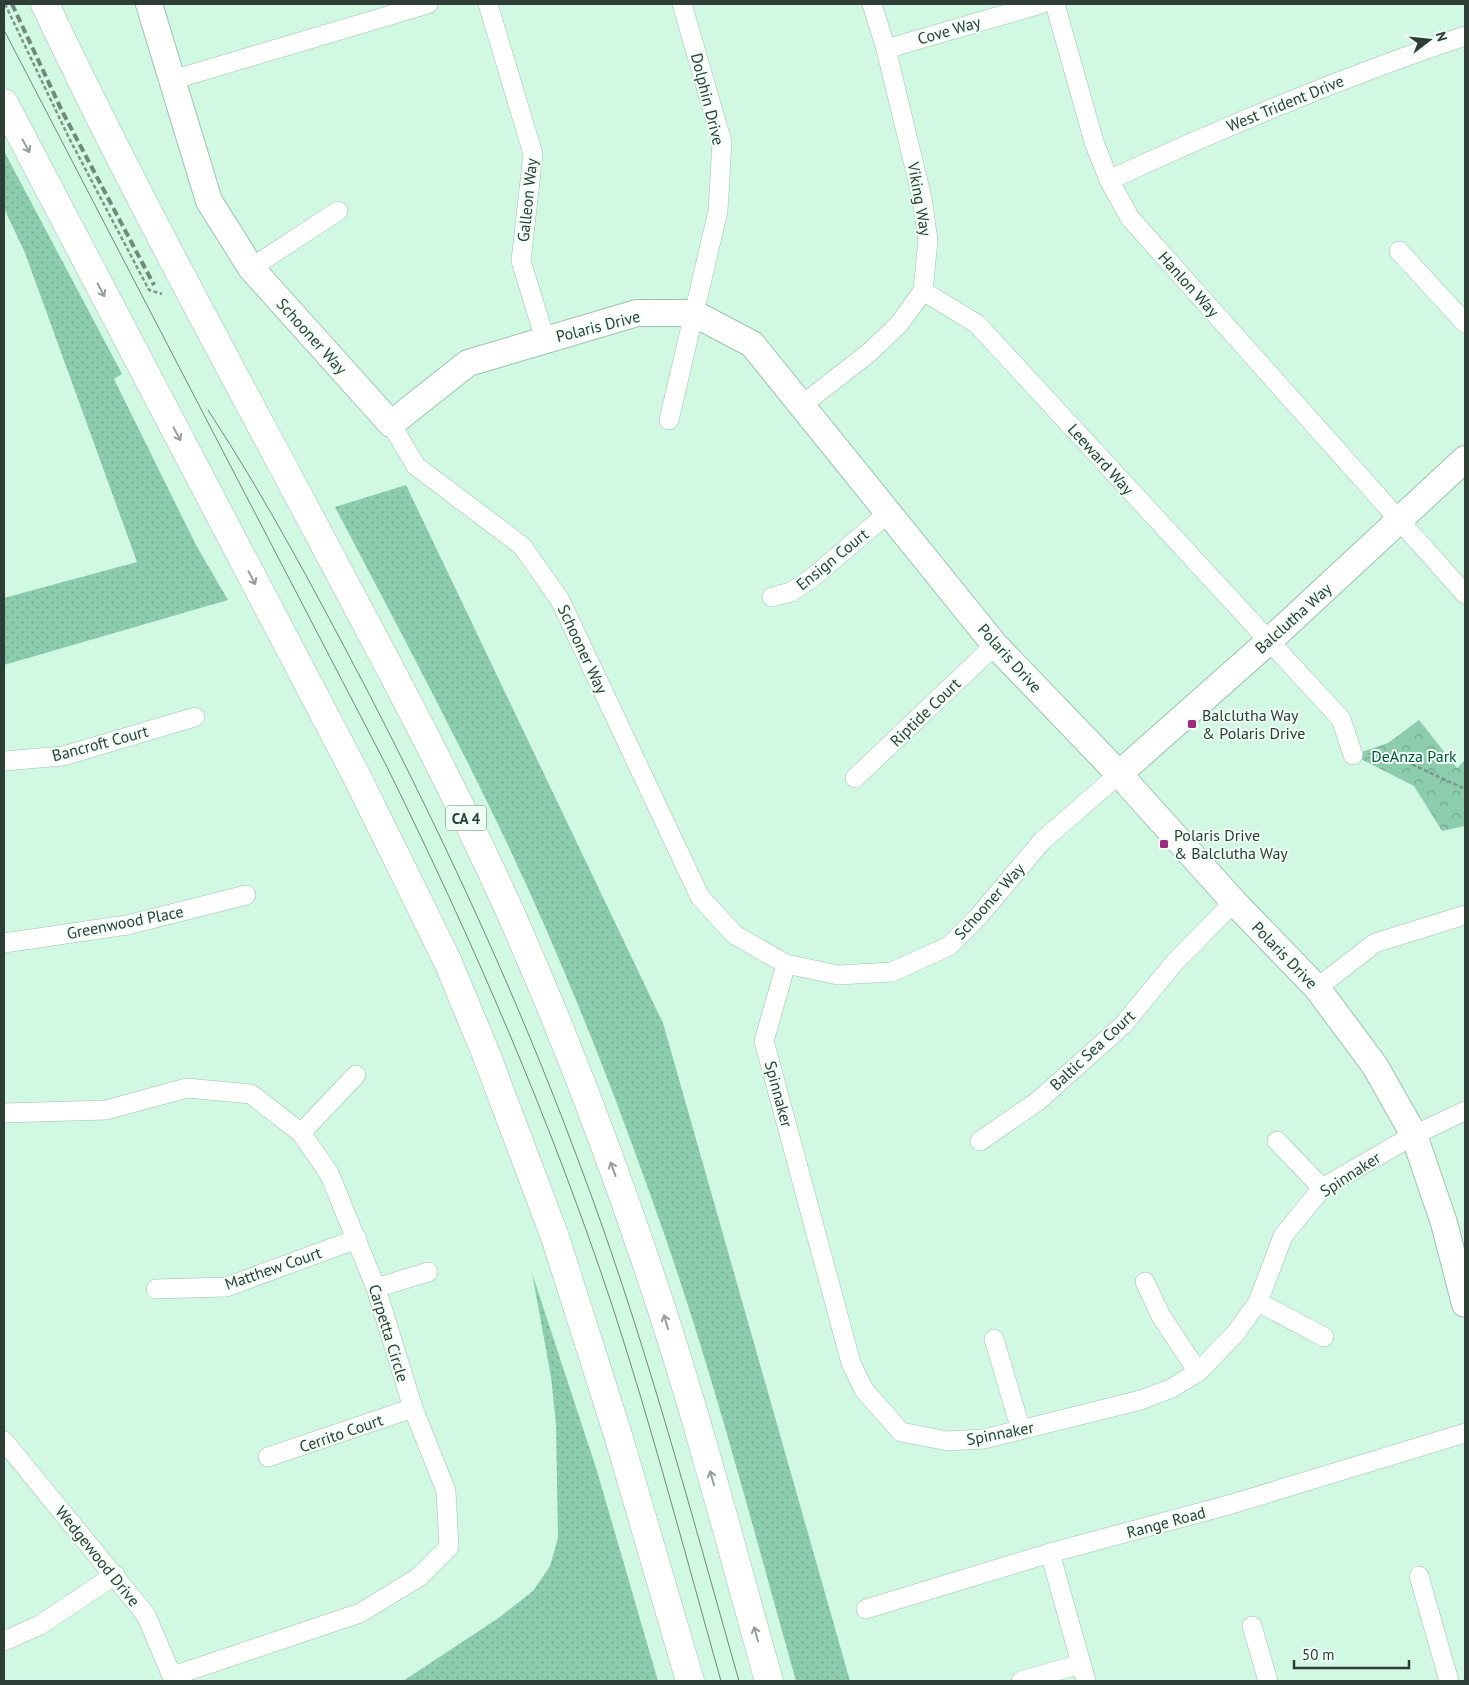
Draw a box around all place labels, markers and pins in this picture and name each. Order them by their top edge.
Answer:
place label: Balclutha Way & Polaris Drive [1202,705,1305,743]
marker: Balclutha Way & Polaris Drive [1186,718,1198,730]
place label: Polaris Drive & Balclutha Way [1174,825,1288,863]
marker: Polaris Drive & Balclutha Way [1158,838,1170,850]

